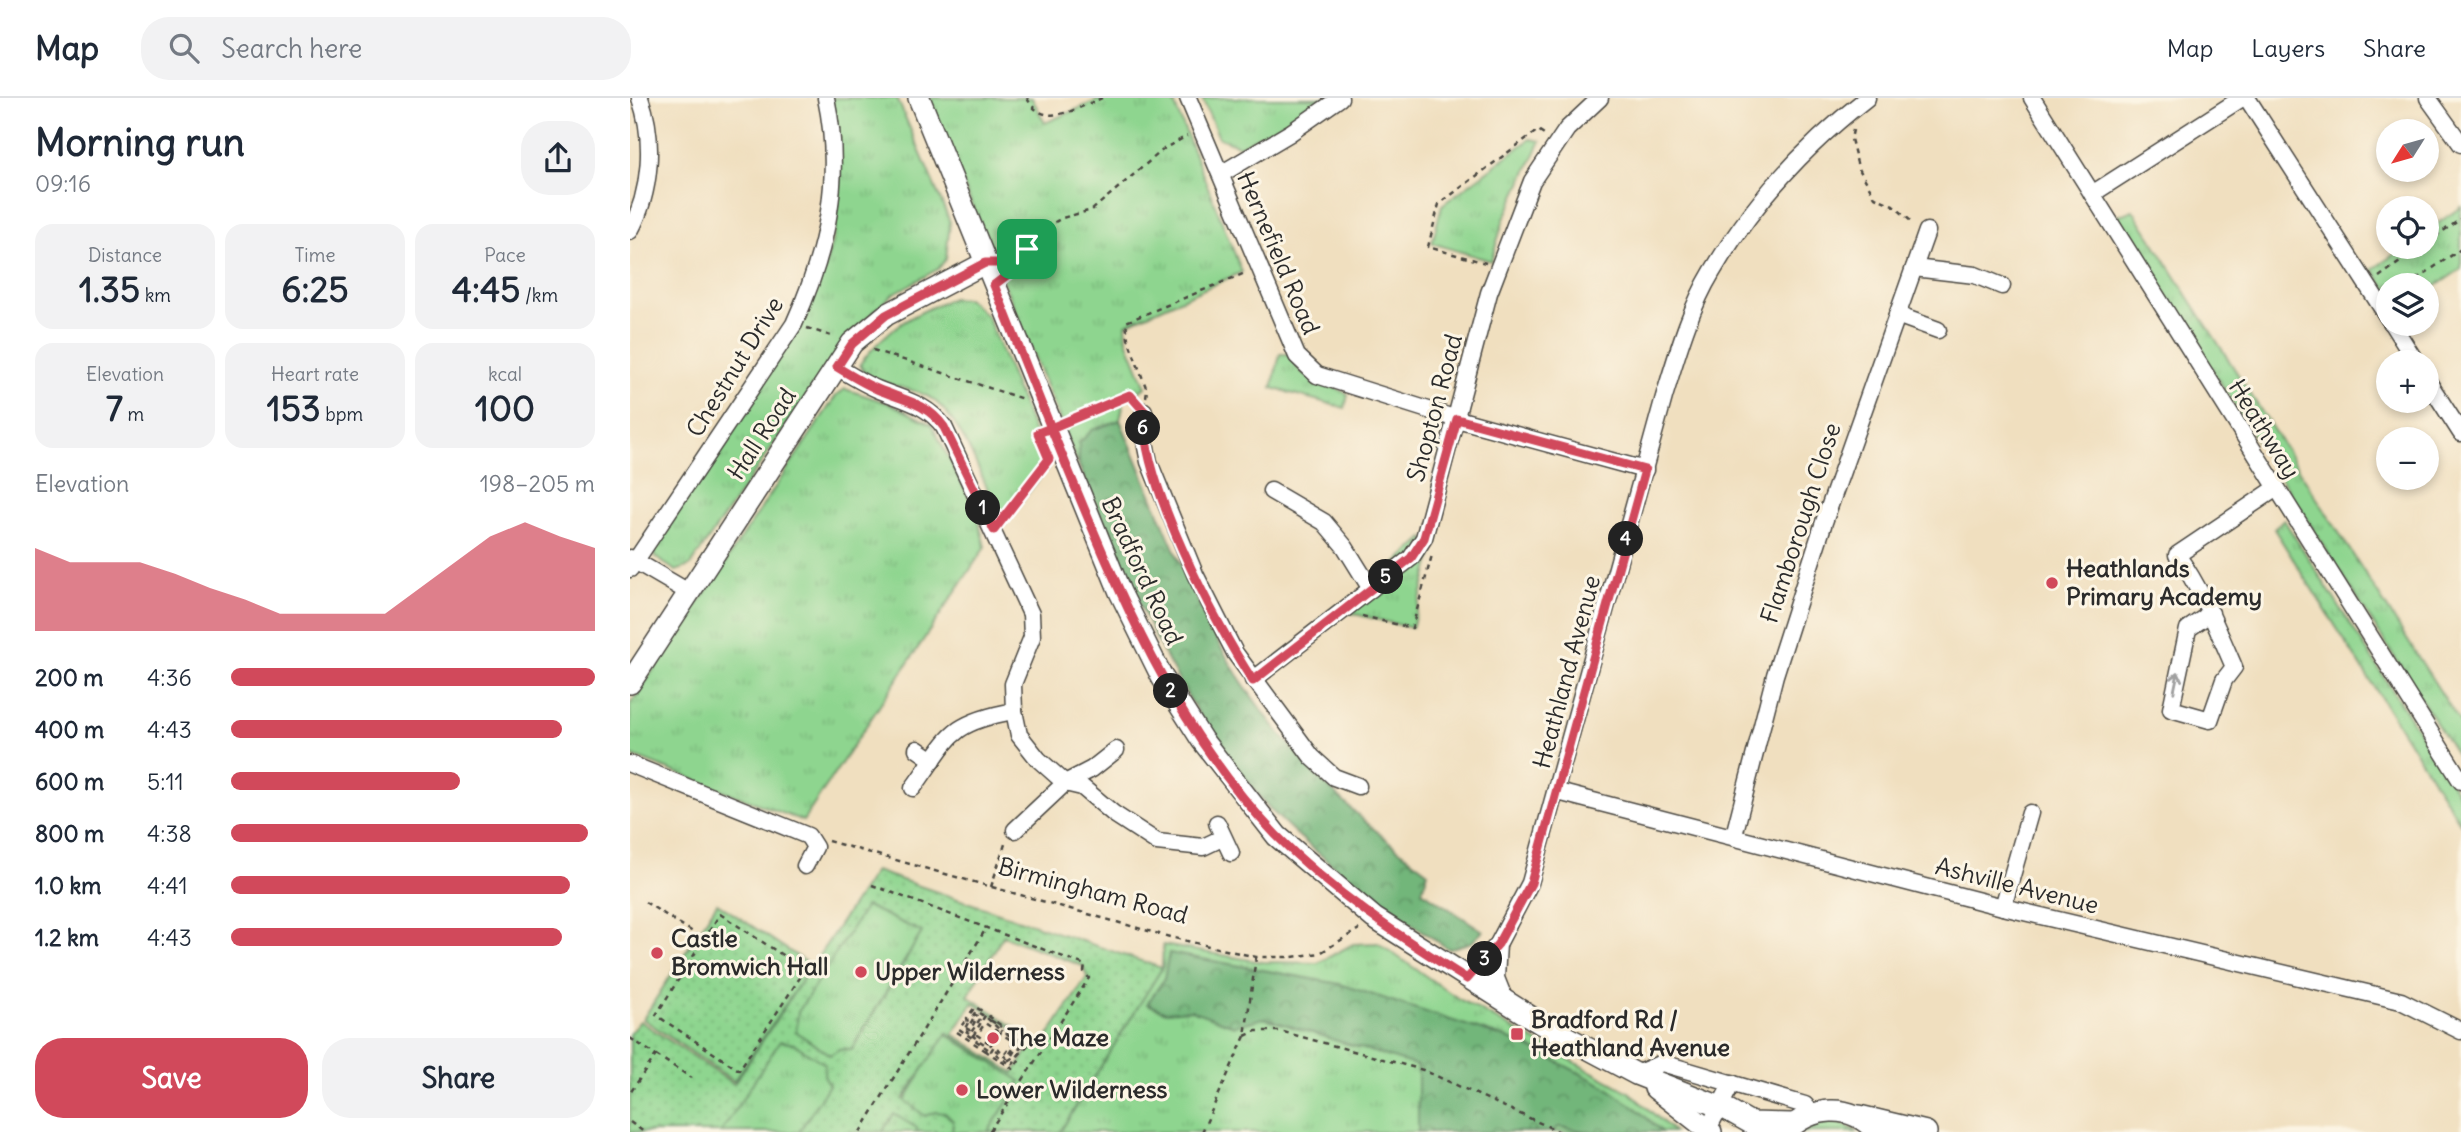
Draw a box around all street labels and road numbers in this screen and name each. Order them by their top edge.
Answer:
street label: Hernefield Road [1231,167,1327,339]
street label: Chestnut Drive [679,291,789,442]
street label: Shopton Road [1400,331,1468,485]
street label: Heathway [2223,373,2307,484]
street label: Hall Road [720,382,802,485]
street label: Flamborough Close [1754,419,1847,627]
street label: Bradford Road [1096,492,1190,649]
street label: Heathland Avenue [1526,572,1606,772]
street label: Birmingham Road [995,850,1191,930]
street label: Ashville Avenue [1933,850,2102,920]

